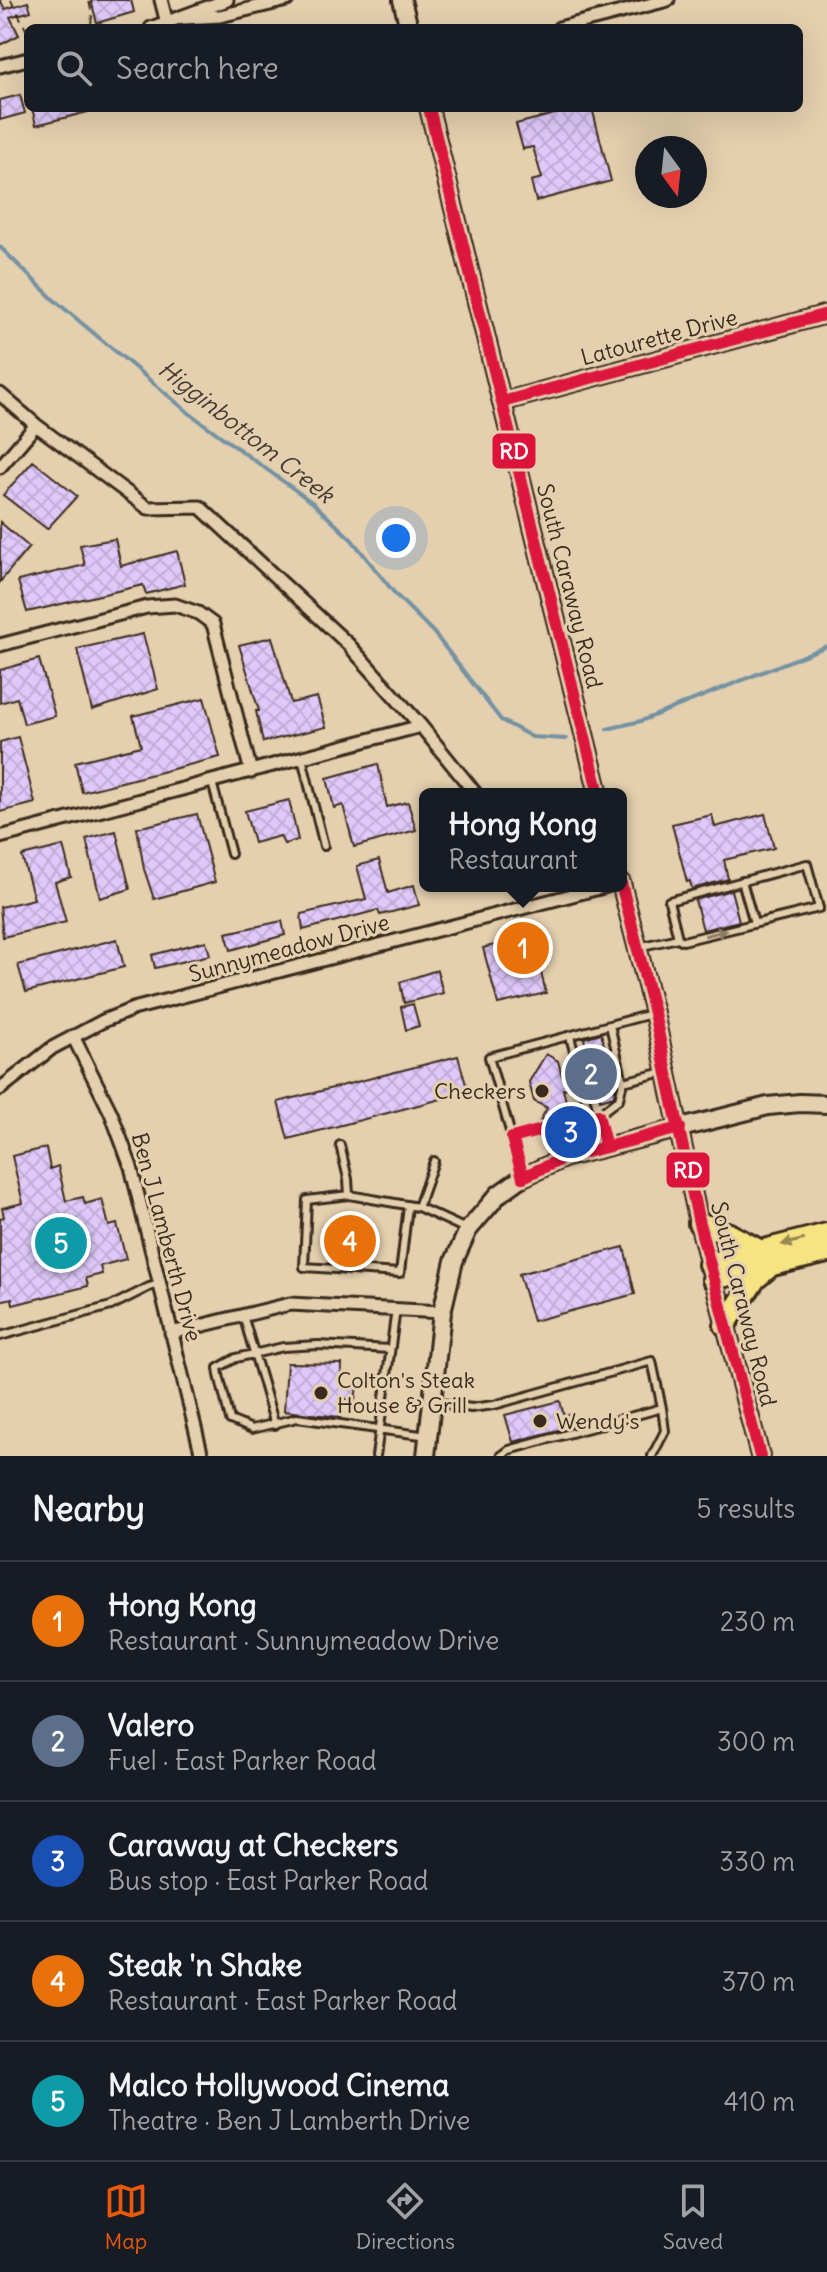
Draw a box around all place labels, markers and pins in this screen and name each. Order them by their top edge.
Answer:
pin: 1 [497,918,549,978]
pin: 2 [565,1044,617,1104]
place label: Checkers [434,1077,526,1105]
marker: Checkers [533,1082,551,1100]
pin: 3 [545,1102,597,1162]
pin: 4 [324,1211,376,1271]
pin: 5 [35,1213,87,1273]
place label: Colton's Steak House & Grill [337,1366,475,1419]
marker: Colton's Steak House & Grill [312,1384,330,1402]
place label: Wendy's [556,1407,639,1435]
marker: Wendy's [531,1412,549,1430]

